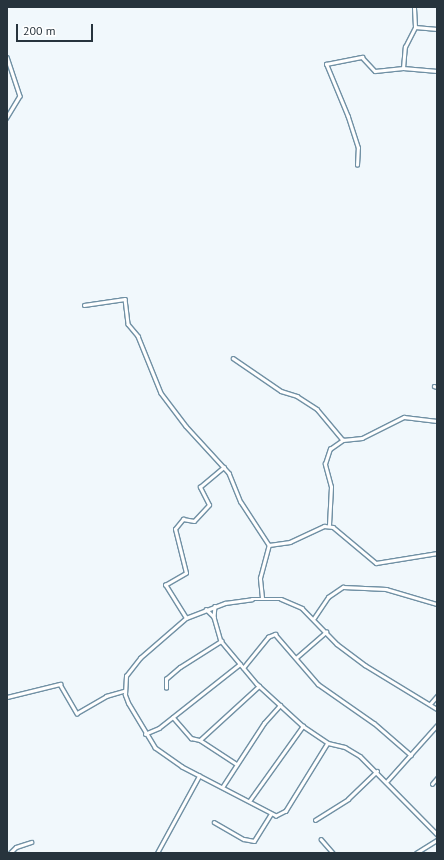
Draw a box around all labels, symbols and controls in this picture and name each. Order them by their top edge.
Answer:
scale bar [18,16,95,42]
text: 200 m [23,23,56,38]

